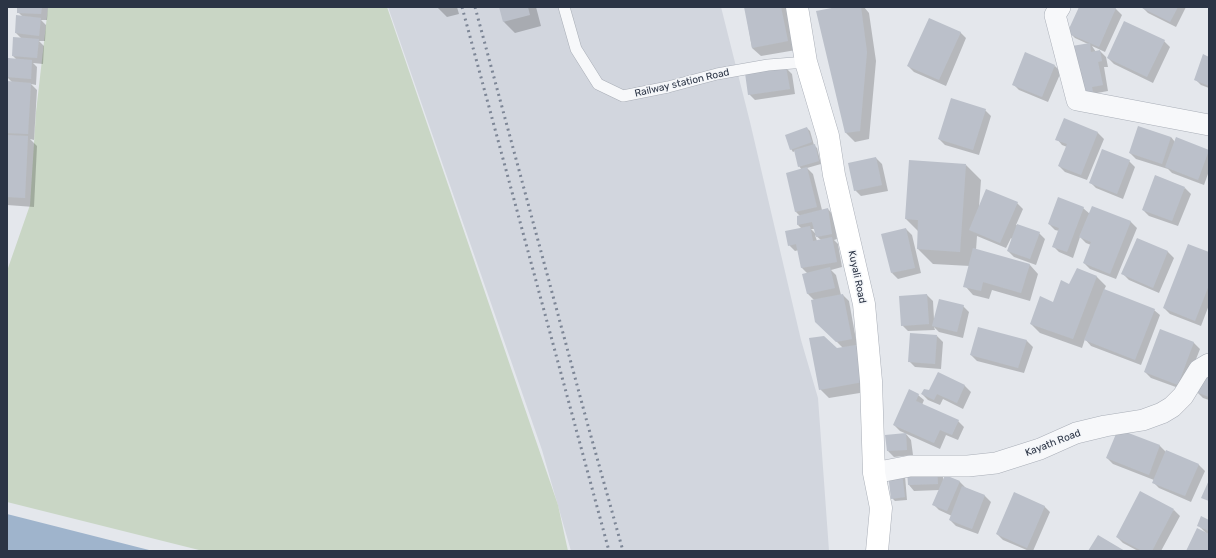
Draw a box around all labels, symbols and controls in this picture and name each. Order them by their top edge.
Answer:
street label: Railway station Road [633,66,731,100]
street label: Kuyali Road [846,250,868,304]
street label: Kayath Road [1024,427,1082,459]

